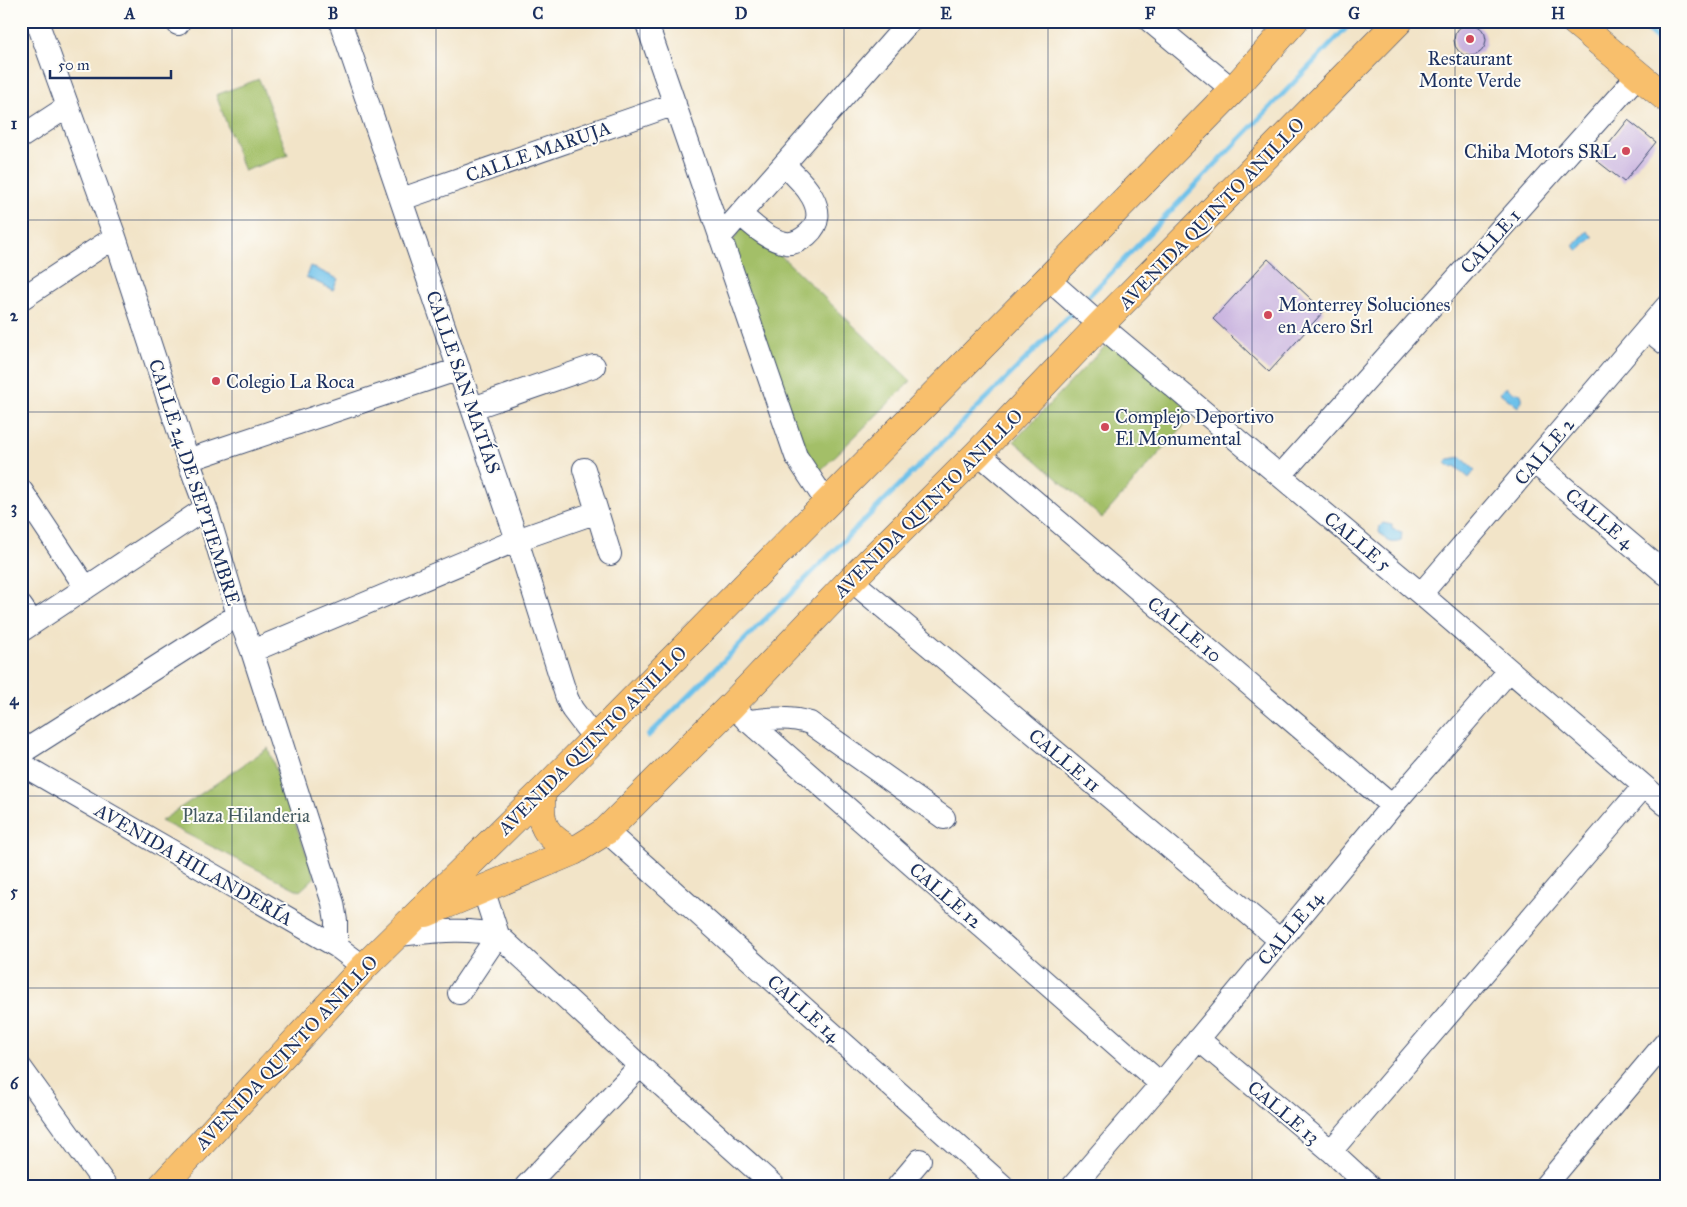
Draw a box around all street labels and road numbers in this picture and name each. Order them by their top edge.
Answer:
street label: AVENIDA QUINTO ANILLO [1113,113,1309,315]
street label: CALLE MARUJA [463,116,614,188]
street label: CALLE 1 [1455,204,1525,278]
street label: CALLE SAN MATÍAS [421,287,507,477]
street label: CALLE 24 DE SEPTIEMBRE [144,356,245,609]
street label: AVENIDA QUINTO ANILLO [828,404,1028,603]
street label: CALLE 2 [1510,412,1580,490]
street label: CALLE 4 [1561,483,1639,554]
street label: CALLE 5 [1320,507,1396,576]
street label: CALLE 10 [1143,592,1227,667]
street label: AVENIDA QUINTO ANILLO [492,641,692,840]
street label: CALLE 11 [1024,724,1105,797]
street label: AVENIDA HILANDERÍA [90,797,297,931]
street label: CALLE 12 [905,858,987,933]
street label: CALLE 14 [1253,886,1328,970]
street label: AVENIDA QUINTO ANILLO [189,950,383,1155]
street label: CALLE 14 [763,970,845,1047]
street label: CALLE 13 [1243,1076,1324,1149]

